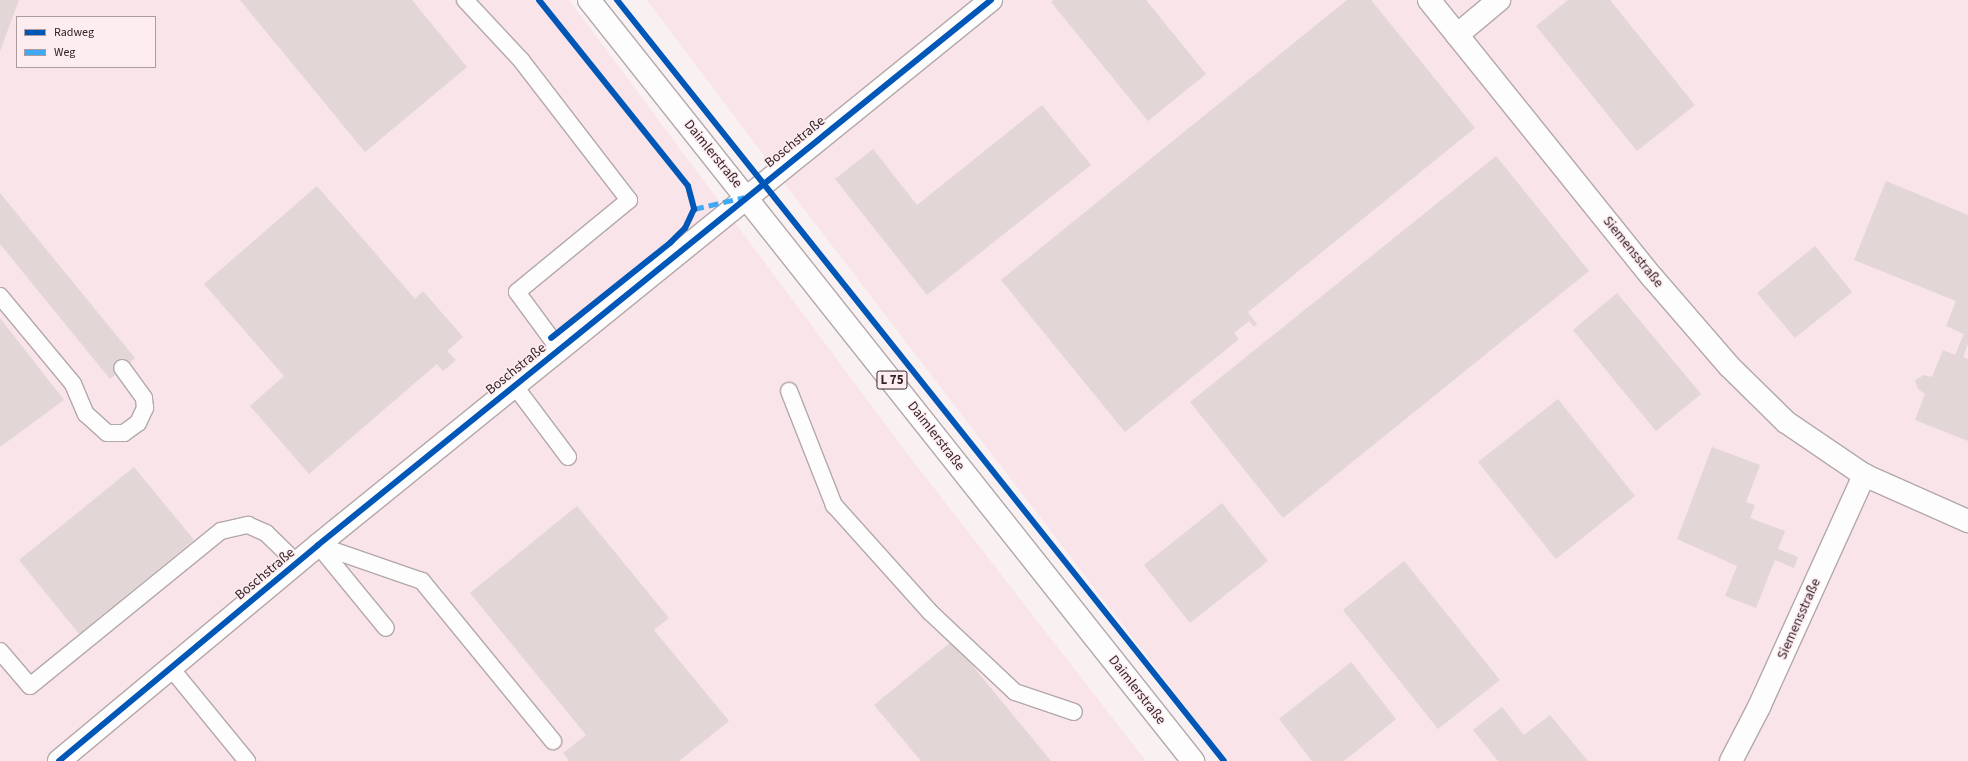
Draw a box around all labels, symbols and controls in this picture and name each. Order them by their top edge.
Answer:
legend [16,16,156,68]
text: Radweg [54,24,94,41]
text: Weg [54,44,75,61]
street label: Boschstraße [762,113,828,171]
street label: Daimlerstraße [680,116,746,192]
street label: Siemensstraße [1599,213,1667,291]
street label: Boschstraße [483,340,549,398]
road number: L 75 [876,369,908,391]
street label: Daimlerstraße [904,398,968,474]
street label: Boschstraße [232,544,298,604]
street label: Siemensstraße [1774,576,1824,662]
street label: Daimlerstraße [1105,652,1169,728]

